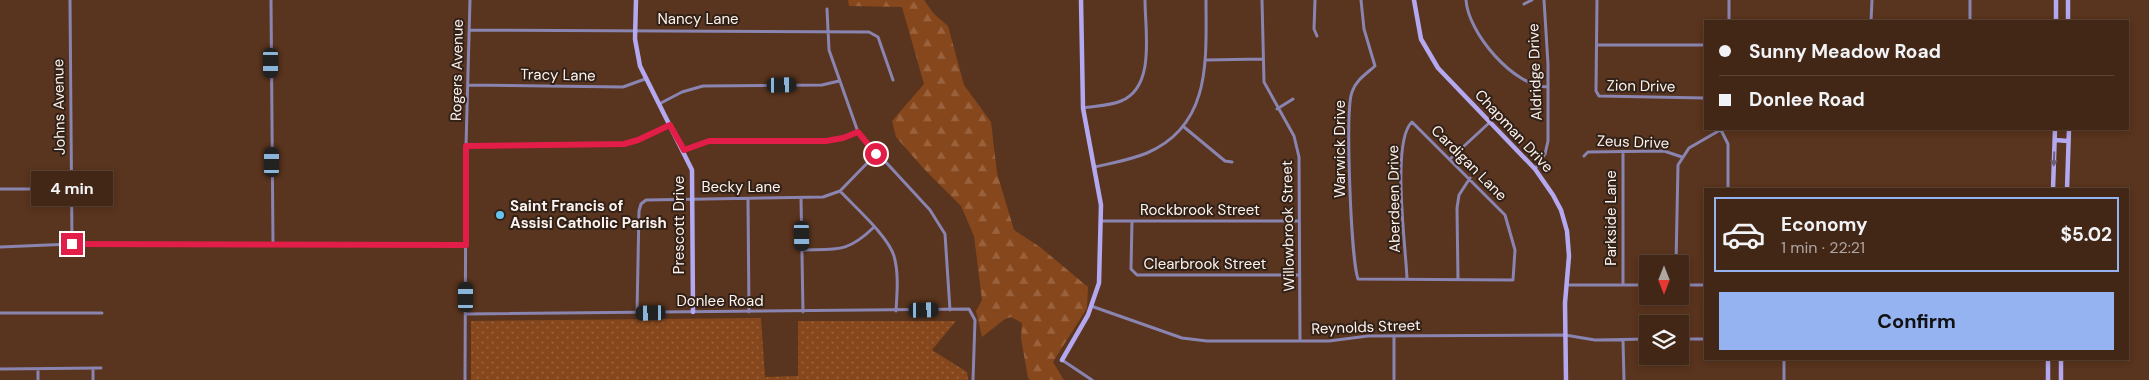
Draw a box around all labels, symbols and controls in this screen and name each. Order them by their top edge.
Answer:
street label: Nancy Lane [657,9,739,29]
street label: Rogers Avenue [446,19,468,121]
street label: Aldridge Drive [1523,23,1547,121]
text: Sunny Meadow Road [1749,39,1941,64]
car [263,48,278,78]
street label: Johns Avenue [48,59,70,155]
street label: Tracy Lane [520,64,596,86]
street label: Zion Drive [1606,75,1676,97]
car [766,77,797,93]
street label: Chapman Drive [1470,85,1558,177]
text: Donlee Road [1749,87,1865,112]
street label: Warwick Drive [1330,100,1350,198]
street label: Cardigan Lane [1427,121,1511,205]
street label: Zeus Drive [1597,131,1669,153]
route start [865,143,887,165]
street label: Aberdeen Drive [1383,145,1405,253]
car [264,147,279,177]
one-way arrow [2050,151,2058,167]
street label: Willowbrook Street [1277,160,1299,292]
street label: Parkside Lane [1601,170,1621,266]
callout: 4 min [31,172,113,206]
street label: Prescott Drive [669,176,689,274]
street label: Becky Lane [701,177,781,197]
text: 4 min [50,178,94,199]
place label: Saint Francis of Assisi Catholic Parish [510,196,667,233]
street label: Rockbrook Street [1140,200,1260,220]
marker: Saint Francis of Assisi Catholic Parish [494,209,506,221]
icon: car [1721,212,1766,257]
text: Economy [1781,212,1868,237]
car [794,221,809,251]
text: $5.02 [2060,222,2112,247]
route end [61,233,83,255]
text: 1 min · 22:21 [1781,237,1865,258]
street label: Clearbrook Street [1144,254,1267,274]
north arrow [1639,255,1689,305]
map controls [1639,255,1689,365]
car [458,282,473,312]
street label: Donlee Road [676,291,764,311]
button: Confirm [1719,292,2114,350]
car [908,302,939,318]
car [635,305,666,321]
street label: Reynolds Street [1311,315,1421,339]
button: layers [1639,315,1689,365]

